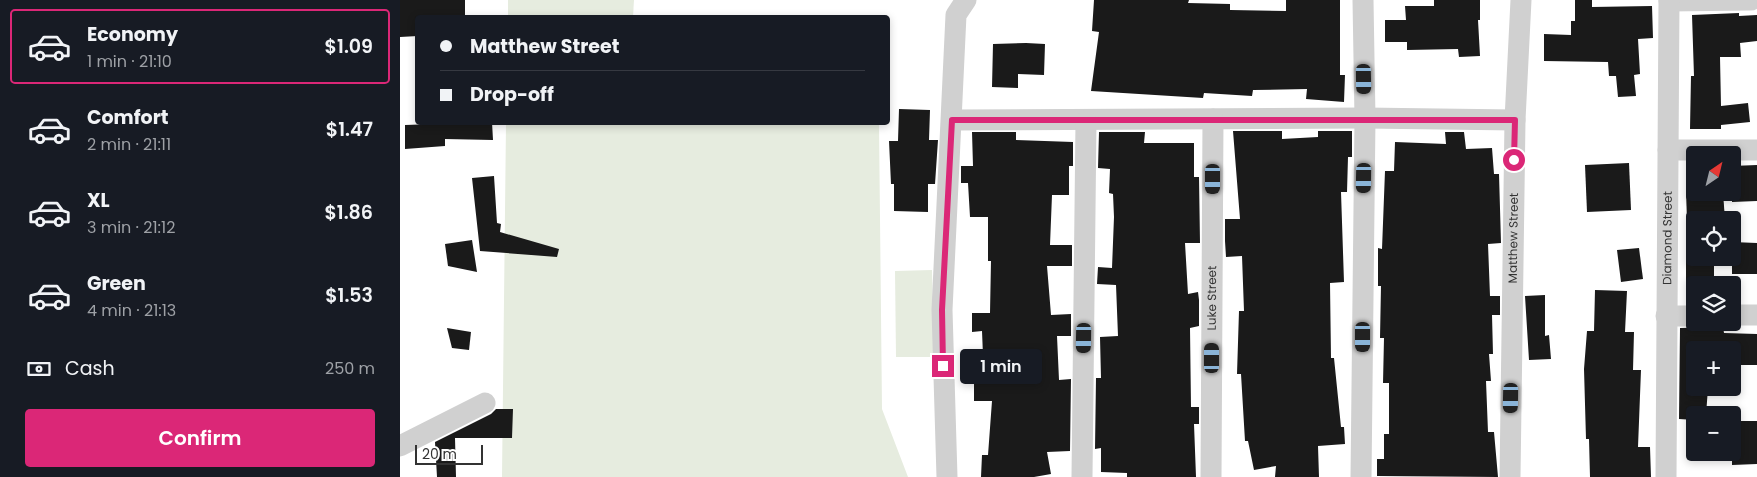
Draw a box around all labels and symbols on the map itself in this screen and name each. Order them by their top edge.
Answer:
car [1356,64,1371,94]
north arrow [1686,146,1741,201]
route start [1503,149,1525,171]
car [1356,163,1371,193]
car [1205,164,1220,194]
street label: Diamond Street [1658,191,1676,285]
street label: Matthew Street [1504,193,1522,283]
street label: Luke Street [1203,265,1220,331]
car [1355,322,1370,352]
car [1076,323,1091,353]
car [1204,343,1219,373]
callout: 1 min [960,348,1043,384]
route end [932,355,954,377]
car [1503,383,1518,413]
scale bar [415,442,482,465]

